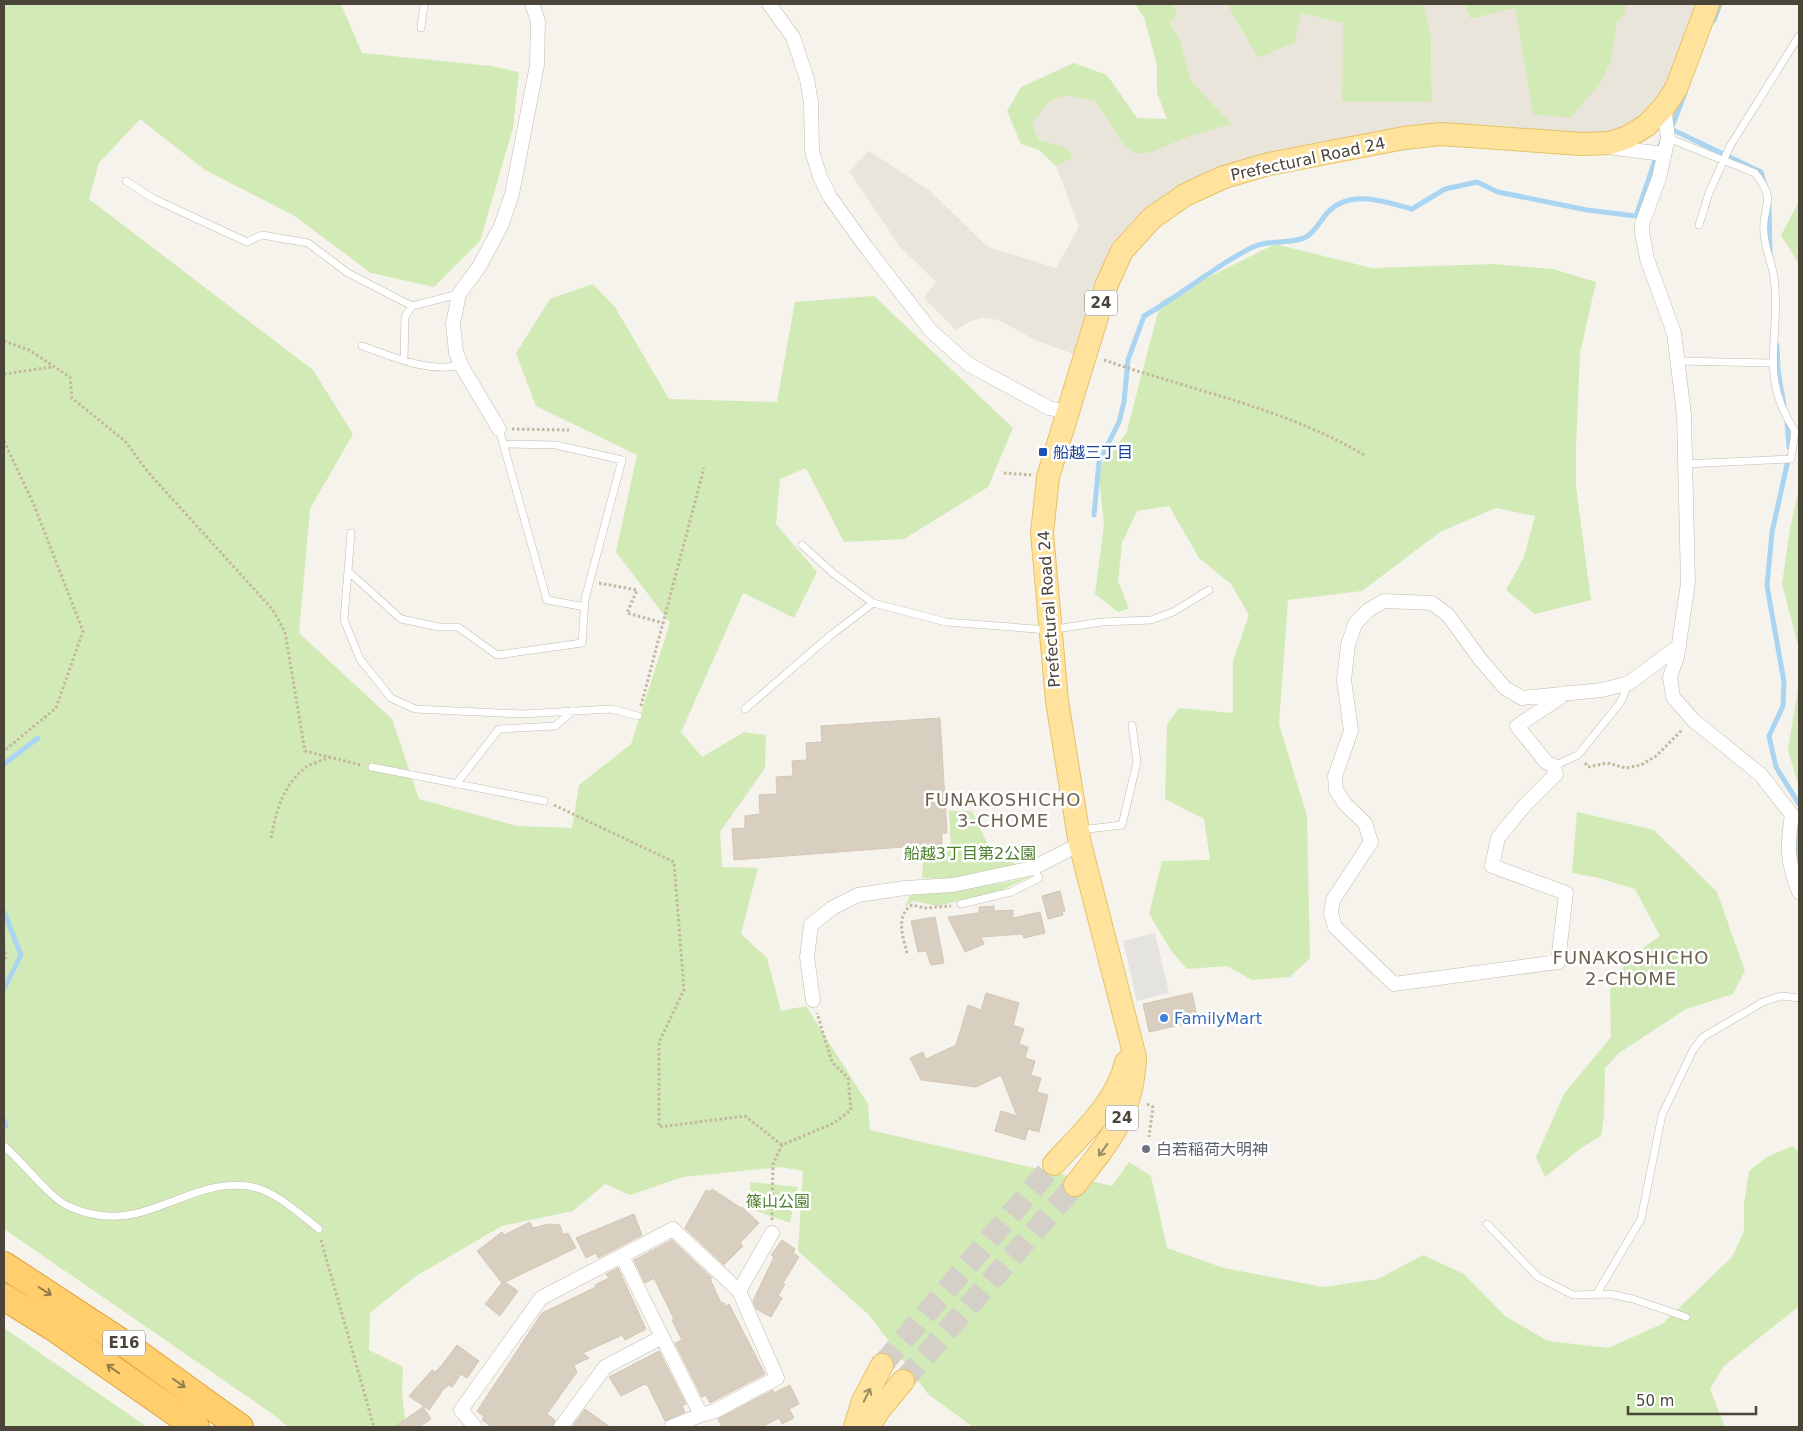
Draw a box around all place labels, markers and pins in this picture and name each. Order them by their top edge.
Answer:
place label: 船越三丁目 [1053,443,1133,462]
marker: 船越三丁目 [1037,446,1049,458]
place label: FamilyMart [1174,1009,1262,1028]
marker: FamilyMart [1158,1012,1170,1024]
place label: 白若稲荷大明神 [1156,1140,1268,1159]
marker: 白若稲荷大明神 [1140,1143,1152,1155]

